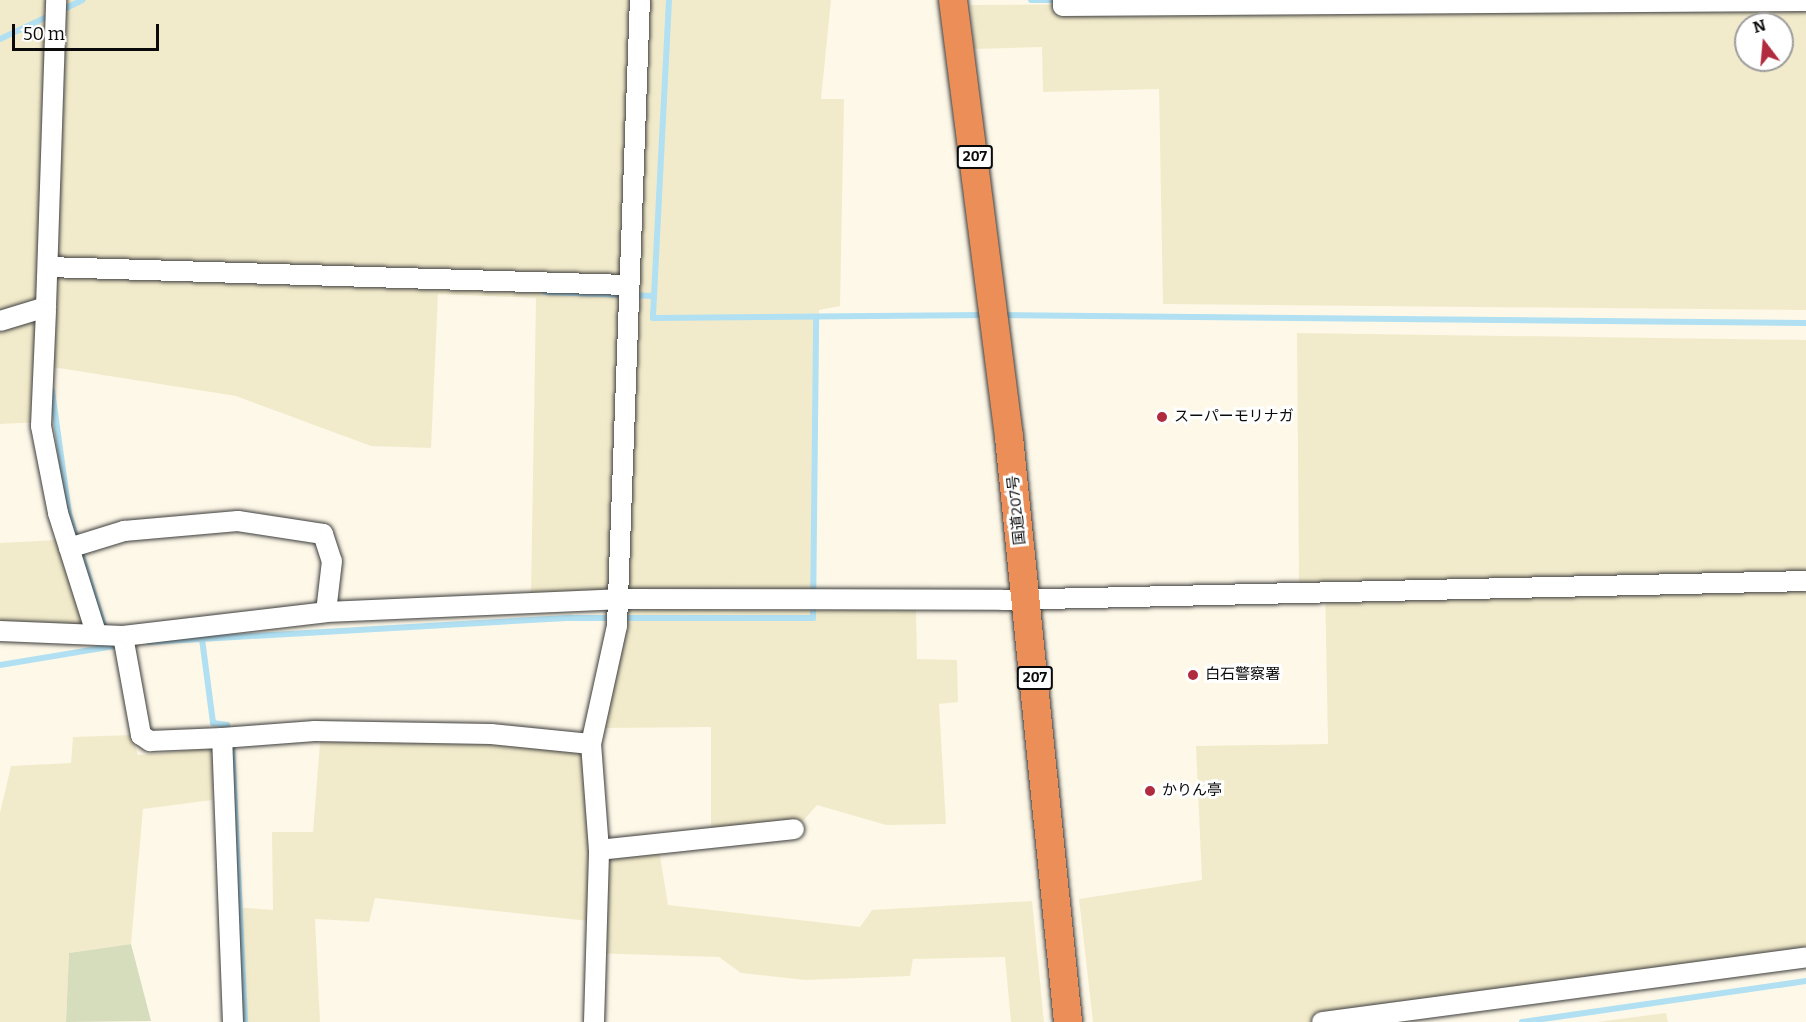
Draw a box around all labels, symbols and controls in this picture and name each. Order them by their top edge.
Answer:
scale bar [15,12,162,50]
north arrow [1734,12,1794,72]
text: N [1751,15,1768,37]
text: 50 m [23,23,65,45]
road number: 207 [956,146,994,168]
place label: スーパーモリナガ [1174,408,1294,426]
marker: スーパーモリナガ [1155,410,1169,424]
street label: 国道207号 [1004,474,1030,546]
place label: 白石警察署 [1205,666,1280,684]
road number: 207 [1016,667,1054,689]
marker: 白石警察署 [1186,668,1200,682]
place label: かりん亭 [1162,782,1222,800]
marker: かりん亭 [1143,784,1157,798]

